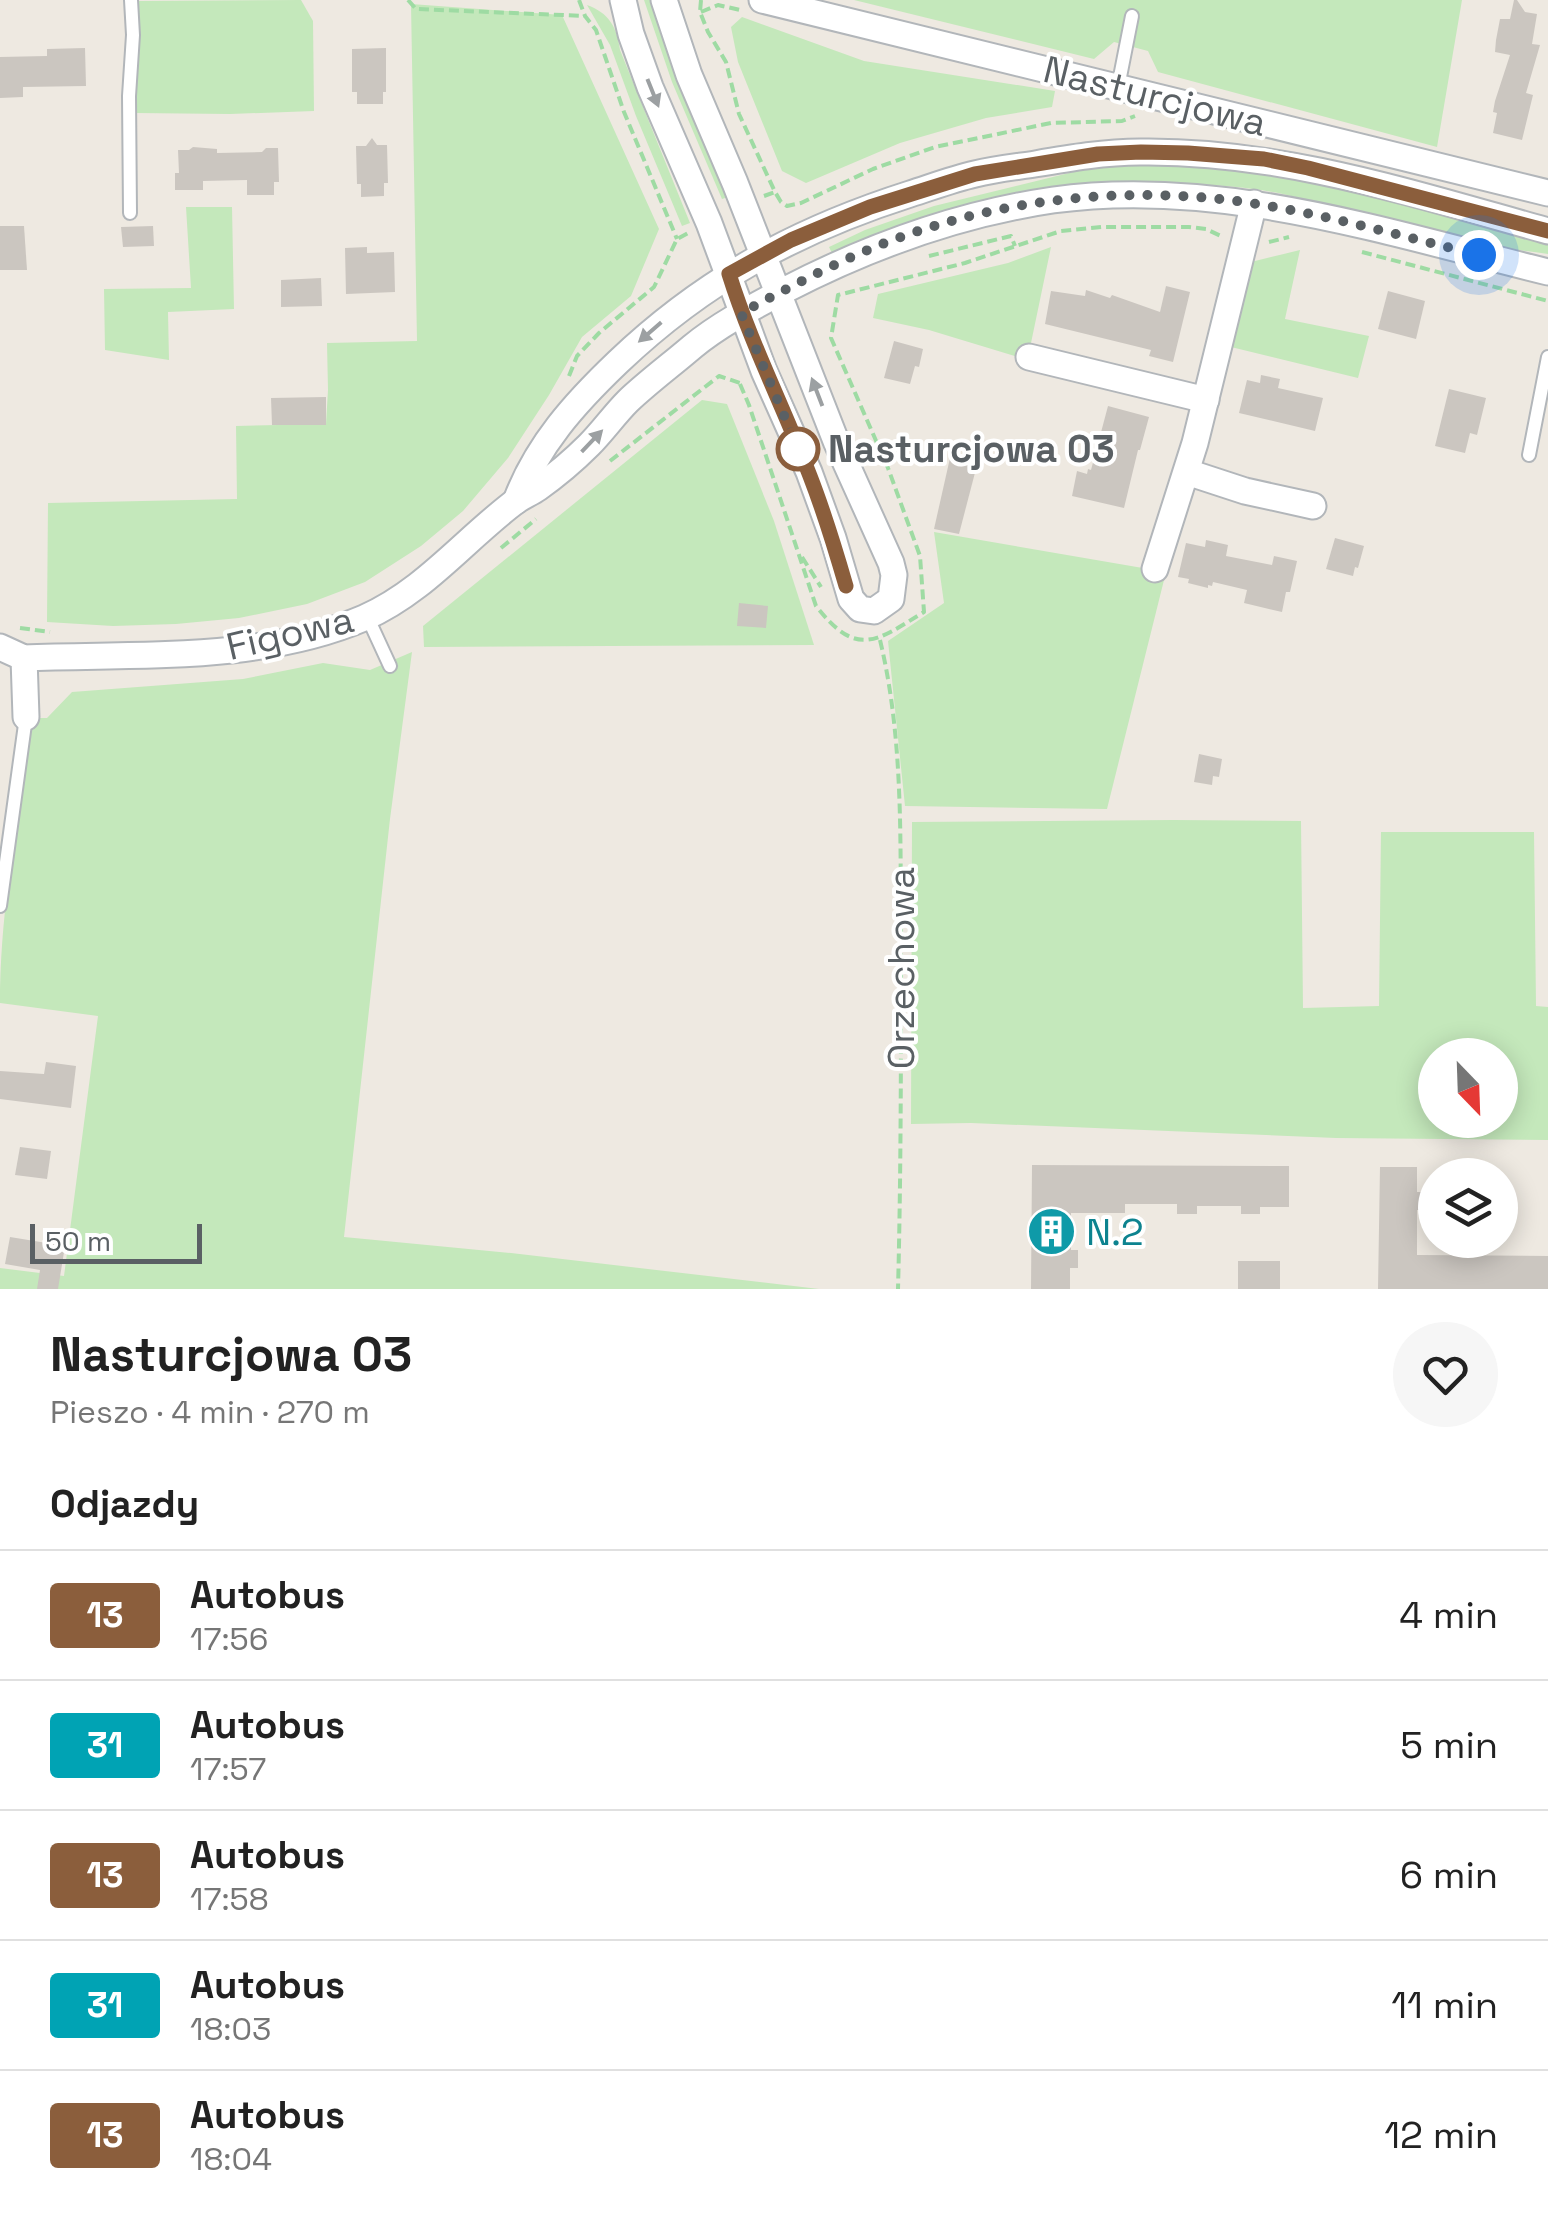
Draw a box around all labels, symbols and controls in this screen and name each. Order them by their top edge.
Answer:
street label: Nasturcjowa [1039,45,1271,147]
one-way arrow [646,78,662,108]
your location [1454,230,1504,280]
one-way arrow [638,321,663,343]
one-way arrow [808,377,824,407]
place label: Nasturcjowa 03 [828,425,1115,473]
marker: Nasturcjowa 03 [777,428,819,470]
one-way arrow [580,429,603,453]
street label: Figowa [222,595,358,671]
street label: Orzechowa [877,867,925,1069]
north arrow [1418,1038,1518,1138]
map controls [1418,1038,1518,1258]
button: layers [1418,1158,1518,1258]
building icon: N.2 [1025,1206,1077,1258]
place label: N.2 [1086,1208,1144,1256]
scale bar [30,1219,202,1264]
text: 50 m [45,1223,111,1259]
button: heart [1393,1322,1498,1427]
text: Nasturcjowa 03 [50,1324,412,1385]
text: Pieszo · 4 min · 270 m [50,1392,370,1432]
text: Odjazdy [50,1480,199,1528]
text: Autobus [190,1571,345,1619]
text: 4 min [1399,1591,1498,1639]
text: 13 [86,1593,124,1637]
text: 17:56 [190,1619,268,1659]
text: Autobus [190,1701,345,1749]
text: 5 min [1400,1721,1498,1769]
text: 31 [87,1723,123,1767]
text: 17:57 [190,1749,266,1789]
text: Autobus [190,1831,345,1879]
text: 6 min [1400,1851,1498,1899]
text: 13 [86,1853,124,1897]
text: 17:58 [190,1879,269,1919]
text: Autobus [190,1961,345,2009]
text: 11 min [1391,1981,1498,2029]
text: 31 [87,1983,123,2027]
text: 18:03 [190,2009,271,2049]
text: Autobus [190,2091,345,2139]
text: 12 min [1384,2111,1498,2159]
text: 13 [86,2113,124,2157]
text: 18:04 [190,2139,272,2179]

